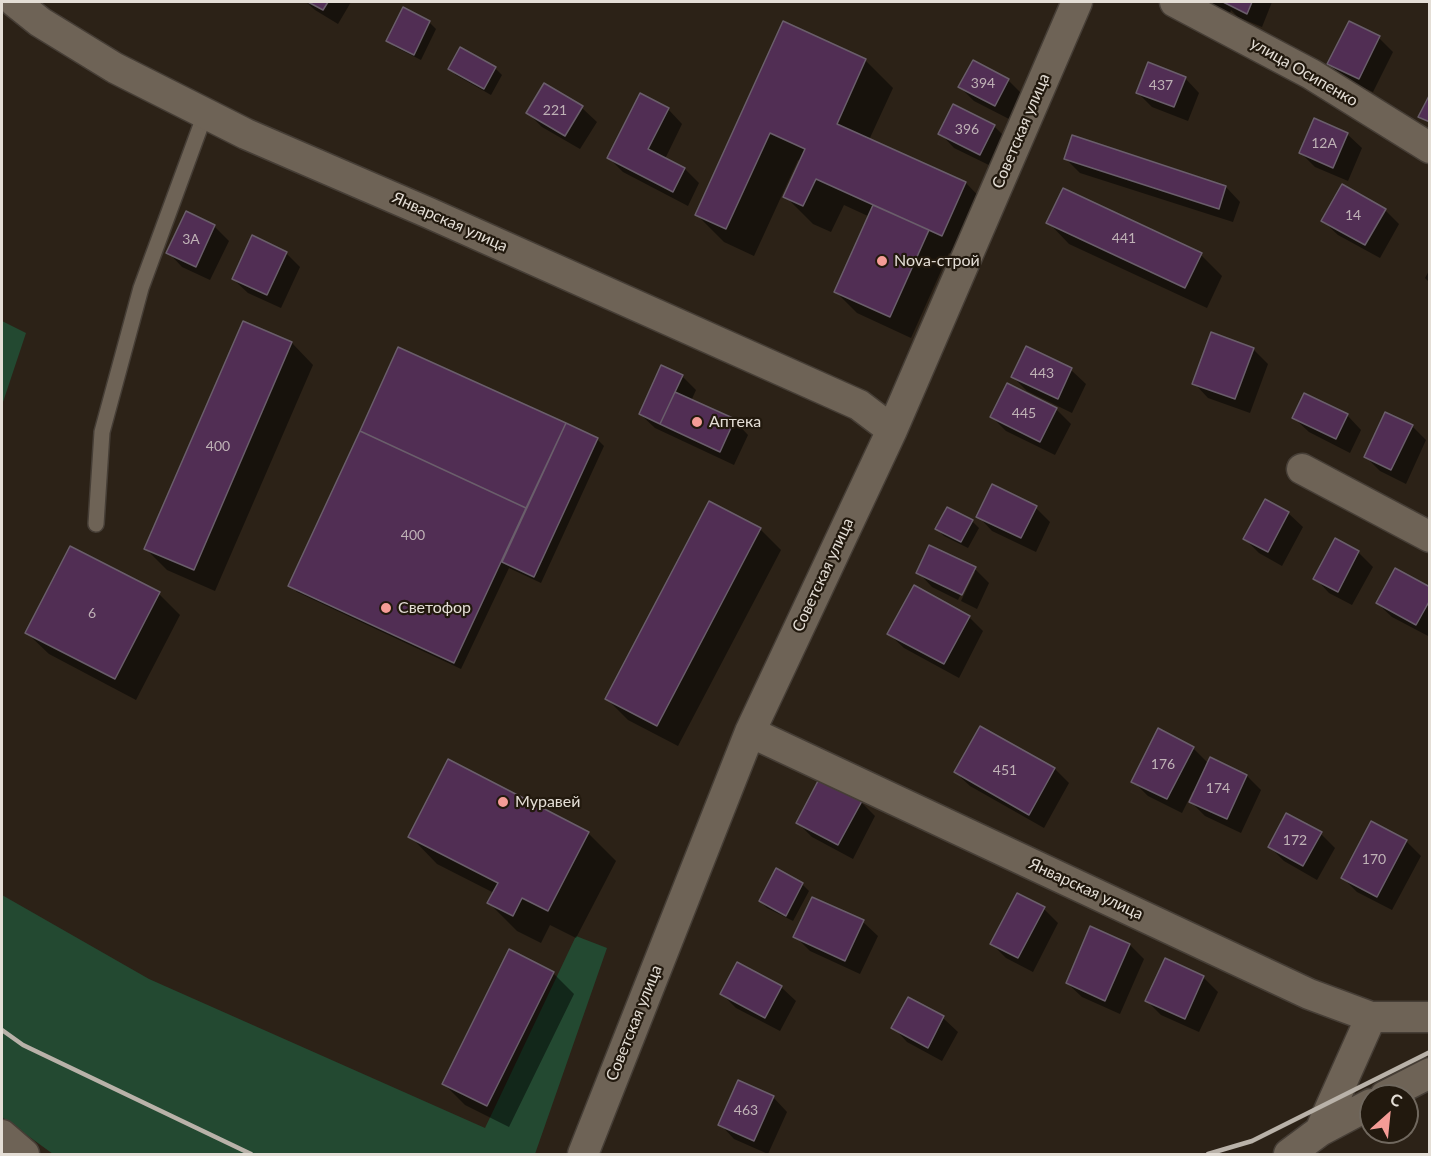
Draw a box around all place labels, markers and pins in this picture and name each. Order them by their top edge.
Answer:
place label: Nova-строй [894,251,980,271]
marker: Nova-строй [875,254,889,268]
place label: Аптека [709,412,761,432]
marker: Аптека [690,415,704,429]
place label: Светофор [398,598,471,618]
marker: Светофор [379,601,393,615]
place label: Муравей [515,792,580,812]
marker: Муравей [496,795,510,809]

